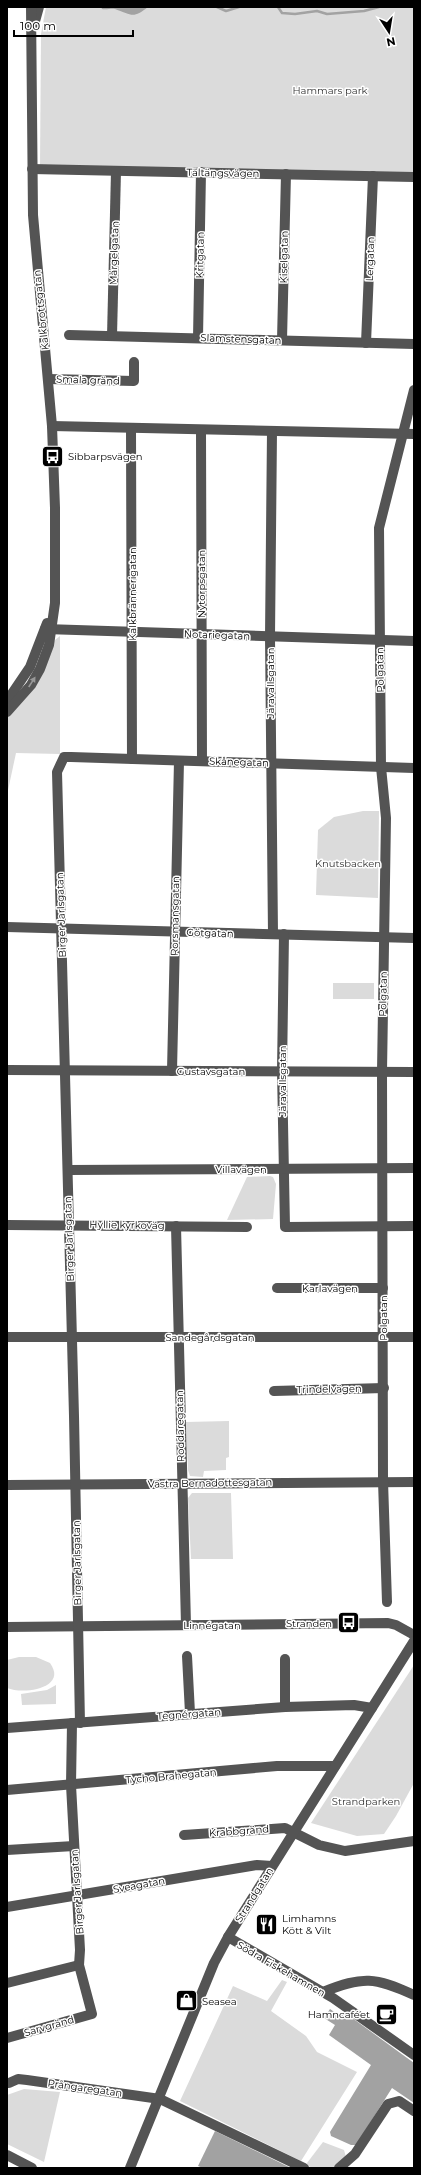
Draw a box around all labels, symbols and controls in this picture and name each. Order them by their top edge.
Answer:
scale bar [14,12,133,38]
north arrow [369,12,409,52]
text: 100 m [20,18,56,33]
text: N [385,34,397,50]
park label: Hammars park [292,84,368,97]
street label: Tältängsvägen [186,166,260,180]
street label: Märgelgatan [106,221,122,285]
street label: Kiselgatan [277,231,291,283]
street label: Kritgatan [193,232,207,278]
street label: Lergatan [363,236,377,282]
street label: Kalkbrottsgatan [30,269,52,351]
street label: Slamstensgatan [200,331,282,347]
street label: Smala gränd [56,372,120,388]
bus stop icon: Sibbarpsvägen [40,443,66,469]
place label: Sibbarpsvägen [68,450,143,463]
street label: Kalkbrännerigatan [126,547,139,641]
street label: Nytorpsgatan [195,550,208,618]
street label: Notariegatan [184,627,250,643]
street label: Polgatan [373,647,387,693]
street label: Järavallsgatan [264,648,277,719]
one-way arrow [28,677,36,687]
street label: Skånegatan [209,754,269,770]
park label: Knutsbacken [315,857,381,870]
street label: Birger Jarlsgatan [53,872,69,958]
street label: Rorsmansgatan [168,876,182,956]
street label: Götgatan [186,926,234,940]
street label: Polgatan [376,971,390,1017]
street label: Järavallsgatan [276,1046,289,1117]
street label: Gustavsgatan [177,1065,245,1078]
street label: Villavägen [215,1163,267,1176]
street label: Birger Jarlsgatan [61,1196,77,1282]
street label: Hyllie kyrkoväg [89,1218,165,1232]
street label: Karlavägen [302,1282,358,1295]
street label: Polgatan [377,1295,390,1341]
street label: Sandegårdsgatan [165,1331,255,1344]
street label: Trindelvägen [296,1382,362,1396]
street label: Roddaregatan [173,1390,187,1462]
street label: Västra Bernadottesgatan [148,1475,272,1491]
street label: Birger Jarlsgatan [70,1520,84,1606]
bus stop icon: Stranden [335,1610,361,1636]
place label: Stranden [286,1617,332,1630]
street label: Linnégatan [183,1619,241,1632]
street label: Tegnérgatan [157,1705,221,1723]
street label: Tycho Brahegatan [125,1766,217,1786]
park label: Strandparken [332,1795,400,1808]
street label: Krabbgränd [209,1822,269,1840]
street label: Birger Jarlsgatan [68,1849,86,1935]
street label: Strandgatan [232,1865,276,1925]
street label: Sveagatan [112,1874,166,1896]
restaurant icon: Limhamns Kött & Vilt [253,1911,279,1937]
place label: Limhamns Kött & Vilt [282,1912,336,1937]
street label: Södra Fiskehamnen [235,1938,327,2000]
shop icon: Seasea [173,1988,199,2014]
place label: Seasea [202,1995,237,2008]
cafe icon: Hamncaféet [373,2001,399,2027]
place label: Hamncaféet [308,2008,370,2021]
street label: Sarvgränd [23,2013,75,2039]
street label: Prångaregatan [47,2076,123,2100]

